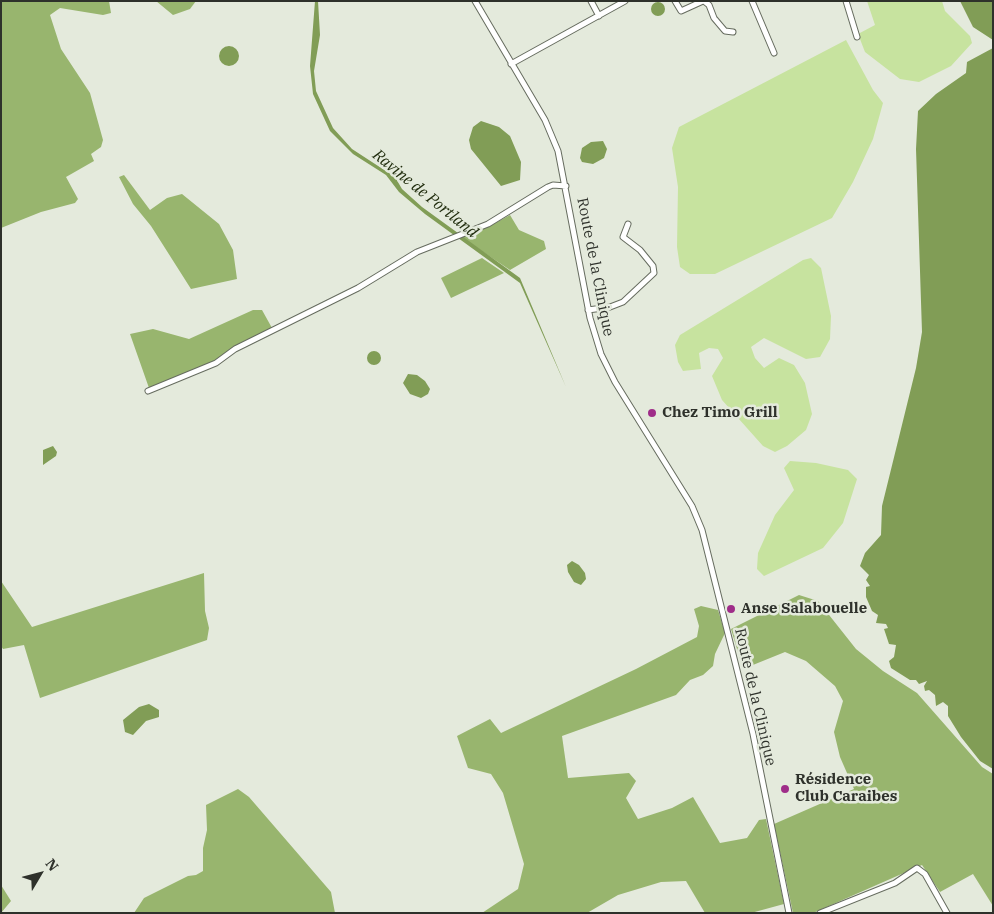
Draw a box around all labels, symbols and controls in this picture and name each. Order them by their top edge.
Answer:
water label: Ravine de Portland [369,146,481,242]
street label: Route de la Clinique [573,196,617,338]
place label: Chez Timo Grill [662,404,778,422]
marker: Chez Timo Grill [646,407,658,419]
place label: Anse Salabouelle [741,600,867,618]
marker: Anse Salabouelle [725,603,737,615]
street label: Route de la Clinique [730,626,780,768]
place label: Résidence Club Caraibes [795,771,897,806]
marker: Résidence Club Caraibes [779,783,791,795]
north arrow [15,849,65,899]
text: N [41,855,62,875]

